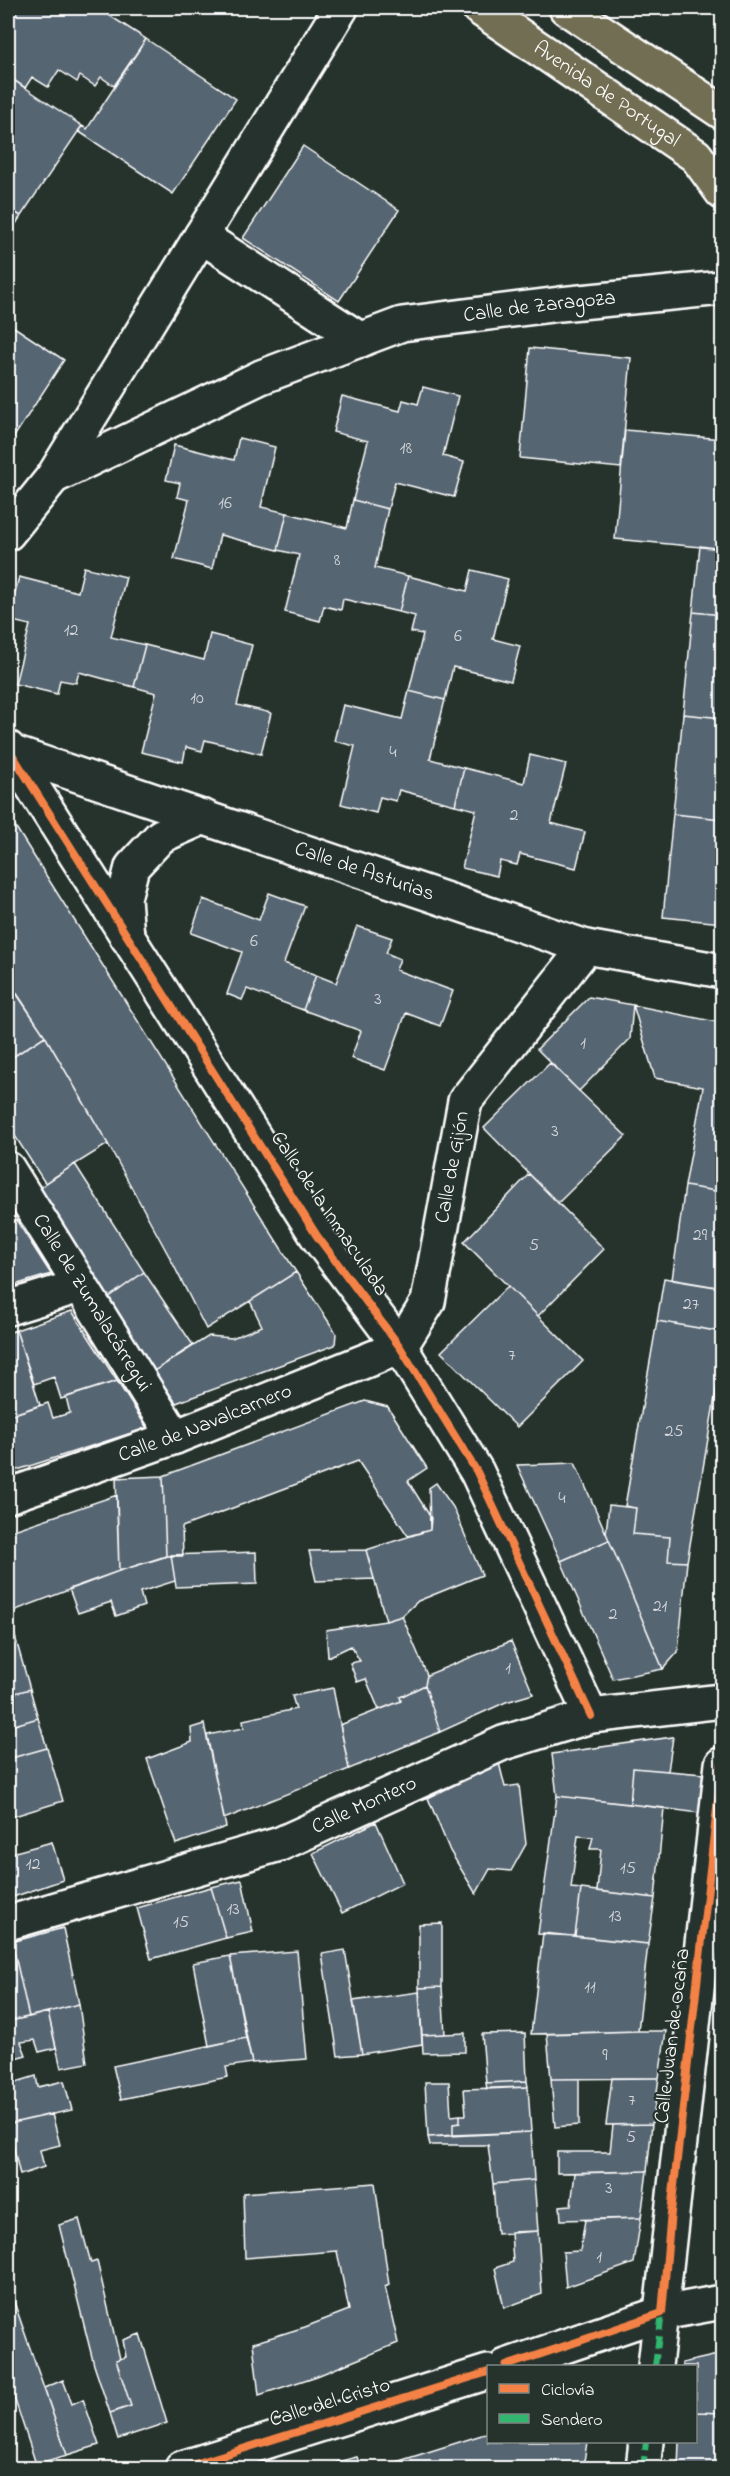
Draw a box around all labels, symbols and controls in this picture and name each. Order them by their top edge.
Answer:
street label: Avenida de Portugal [527,34,686,156]
street label: Calle de Zaragoza [462,284,617,331]
house number: 18 [400,436,412,462]
house number: 16 [218,491,232,517]
house number: 8 [334,548,341,574]
house number: 12 [64,618,78,644]
house number: 6 [454,624,462,650]
house number: 10 [190,686,204,712]
house number: 4 [389,740,397,766]
house number: 2 [510,803,519,829]
street label: Calle de Asturias [290,834,438,910]
house number: 6 [250,929,258,955]
house number: 3 [374,987,382,1013]
house number: 1 [580,1031,586,1057]
street label: Calle de Gijón [428,1109,478,1226]
house number: 3 [551,1119,559,1145]
street label: Calle de la Inmaculada [262,1125,396,1303]
street label: Calle de Zumalacárregui [25,1208,159,1398]
house number: 29 [693,1223,708,1249]
house number: 5 [529,1233,539,1259]
house number: 27 [683,1292,700,1318]
house number: 7 [508,1343,516,1369]
street label: Calle de Navalcarnero [114,1377,297,1471]
house number: 25 [664,1419,684,1445]
house number: 4 [558,1486,566,1512]
house number: 21 [653,1594,668,1620]
house number: 2 [609,1602,618,1628]
house number: 1 [505,1656,511,1682]
street label: Calle Montero [307,1769,422,1843]
house number: 12 [26,1852,40,1878]
house number: 15 [620,1856,636,1882]
house number: 13 [226,1897,240,1923]
house number: 13 [608,1904,622,1930]
house number: 15 [173,1910,189,1936]
street label: Calle Juan de Ocaña [647,1947,699,2125]
house number: 11 [584,1975,596,2001]
house number: 9 [602,2043,608,2069]
house number: 7 [628,2088,636,2114]
house number: 5 [626,2125,636,2151]
house number: 3 [605,2176,613,2202]
house number: 1 [596,2245,602,2271]
legend [487,2365,697,2443]
street label: Calle del Cristo [266,2370,394,2436]
text: Ciclovía [541,2378,594,2404]
text: Sendero [541,2408,603,2434]

